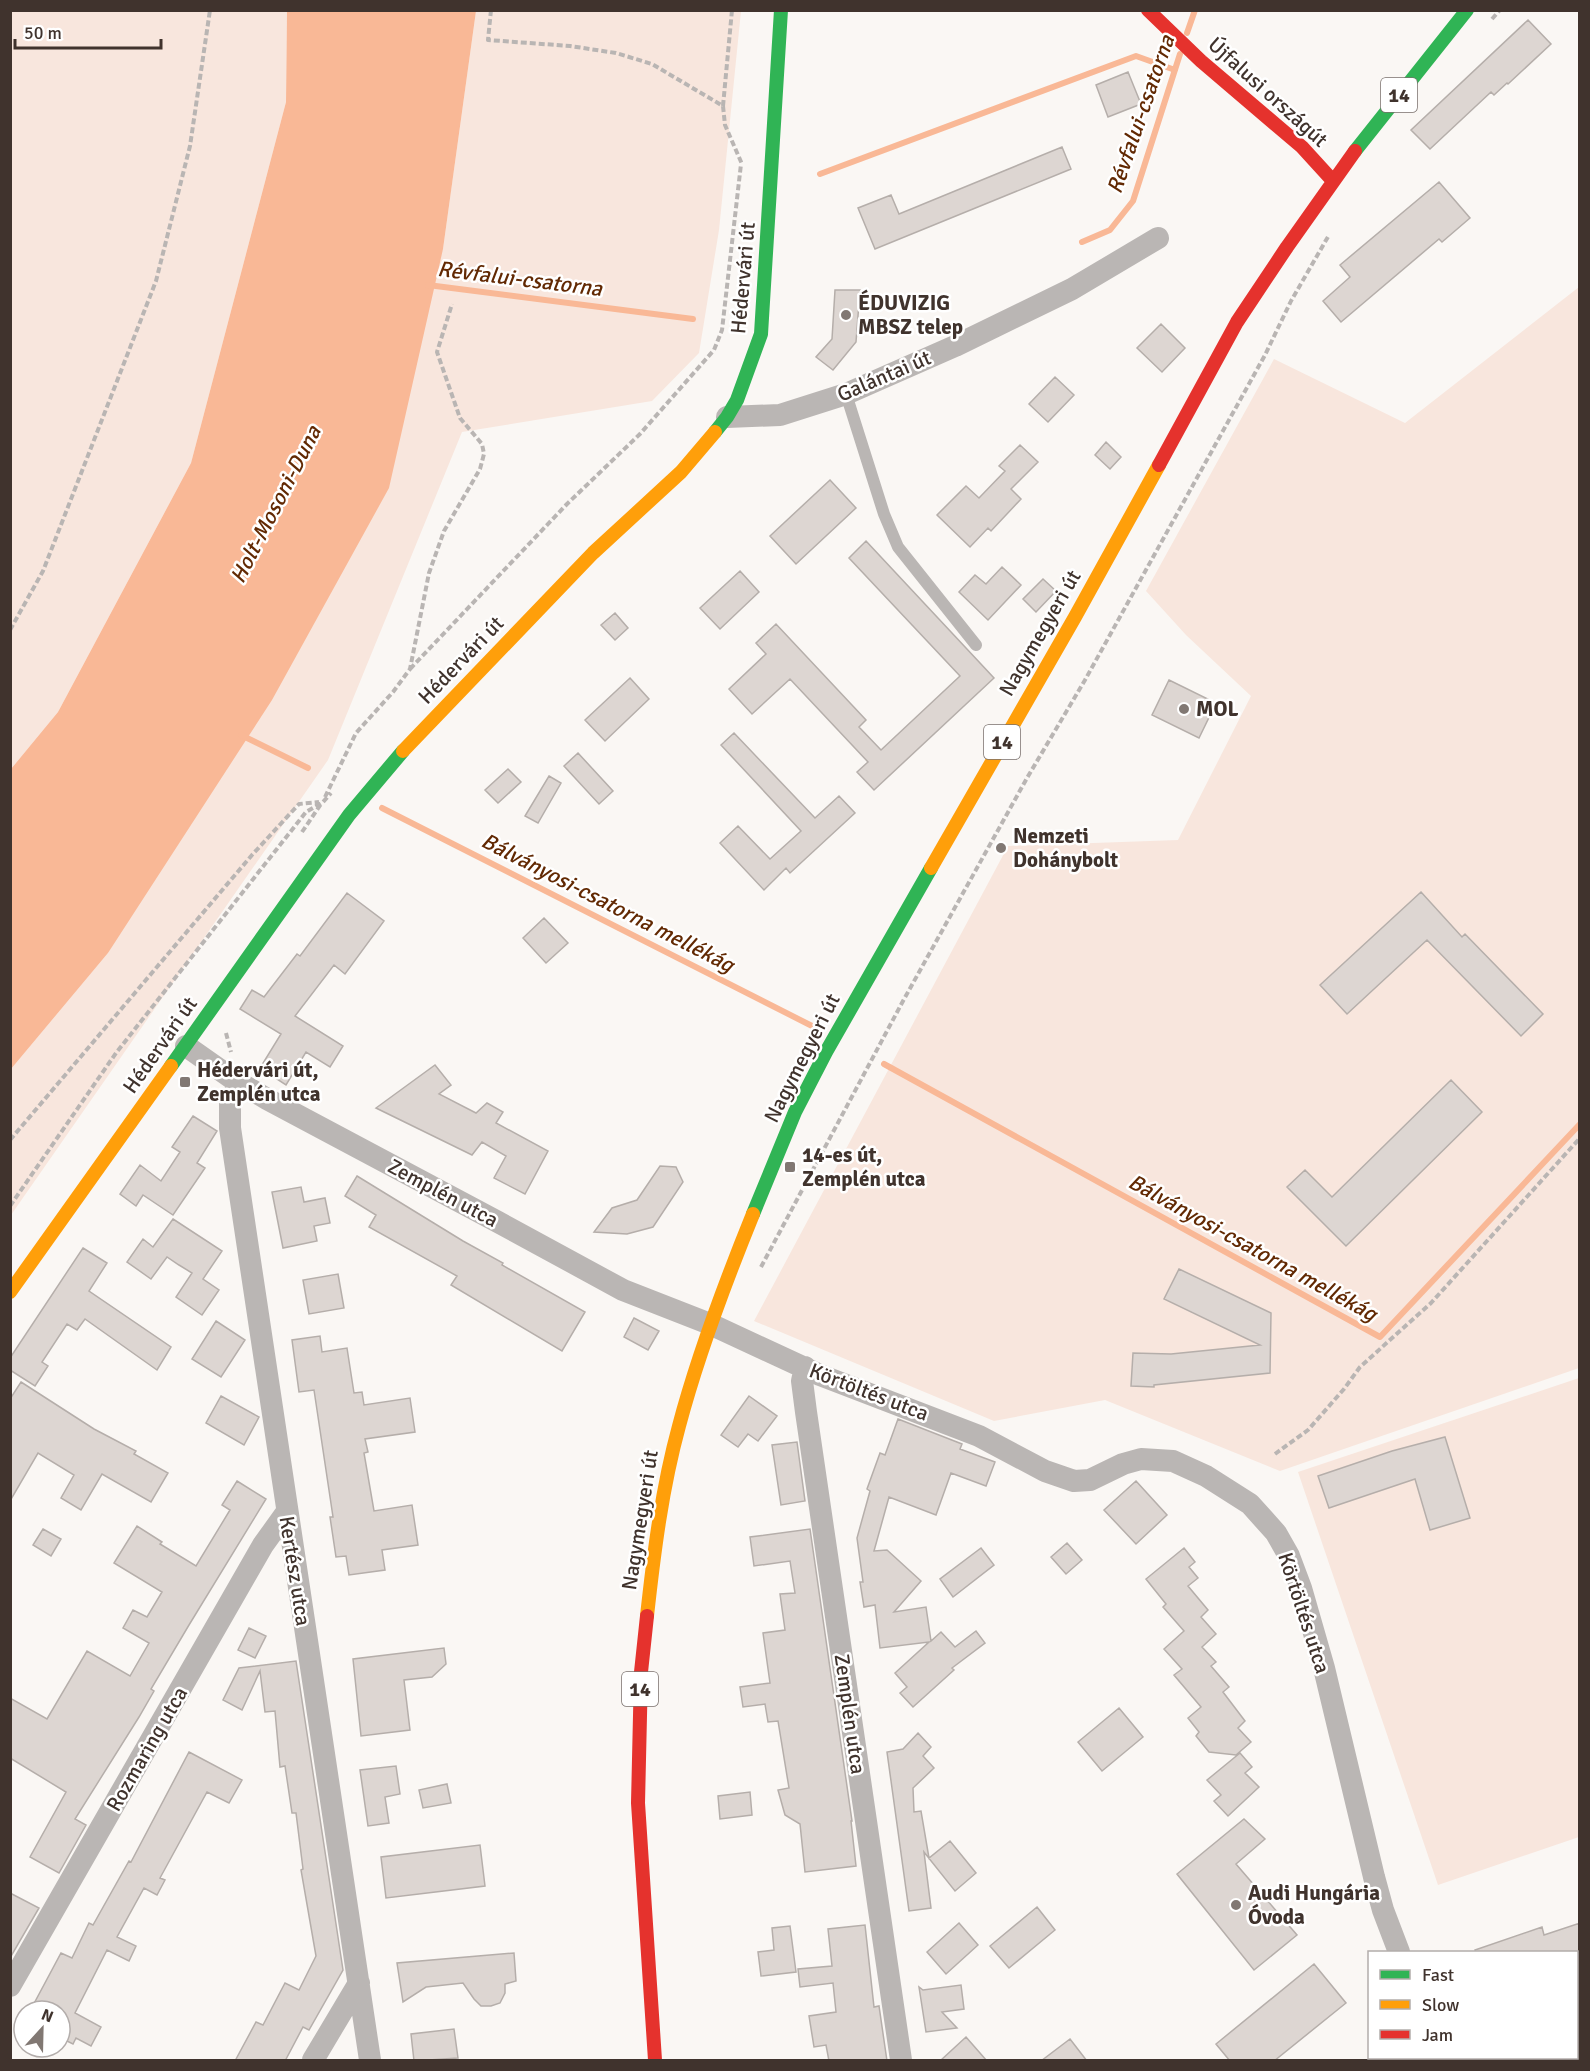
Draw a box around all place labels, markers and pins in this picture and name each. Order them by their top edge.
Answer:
place label: ÉDUVIZIG MBSZ telep [858,289,963,340]
marker: ÉDUVIZIG MBSZ telep [839,308,853,322]
place label: MOL [1196,696,1238,722]
marker: MOL [1177,702,1191,716]
place label: Nemzeti Dohánybolt [1013,823,1118,873]
marker: Nemzeti Dohánybolt [994,841,1008,855]
place label: Hédervári út, Zemplén utca [197,1057,321,1107]
marker: Hédervári út, Zemplén utca [178,1075,192,1089]
place label: 14-es út, Zemplén utca [802,1142,926,1192]
marker: 14-es út, Zemplén utca [783,1160,797,1174]
place label: Audi Hungária Óvoda [1248,1880,1380,1930]
marker: Audi Hungária Óvoda [1229,1898,1243,1912]

